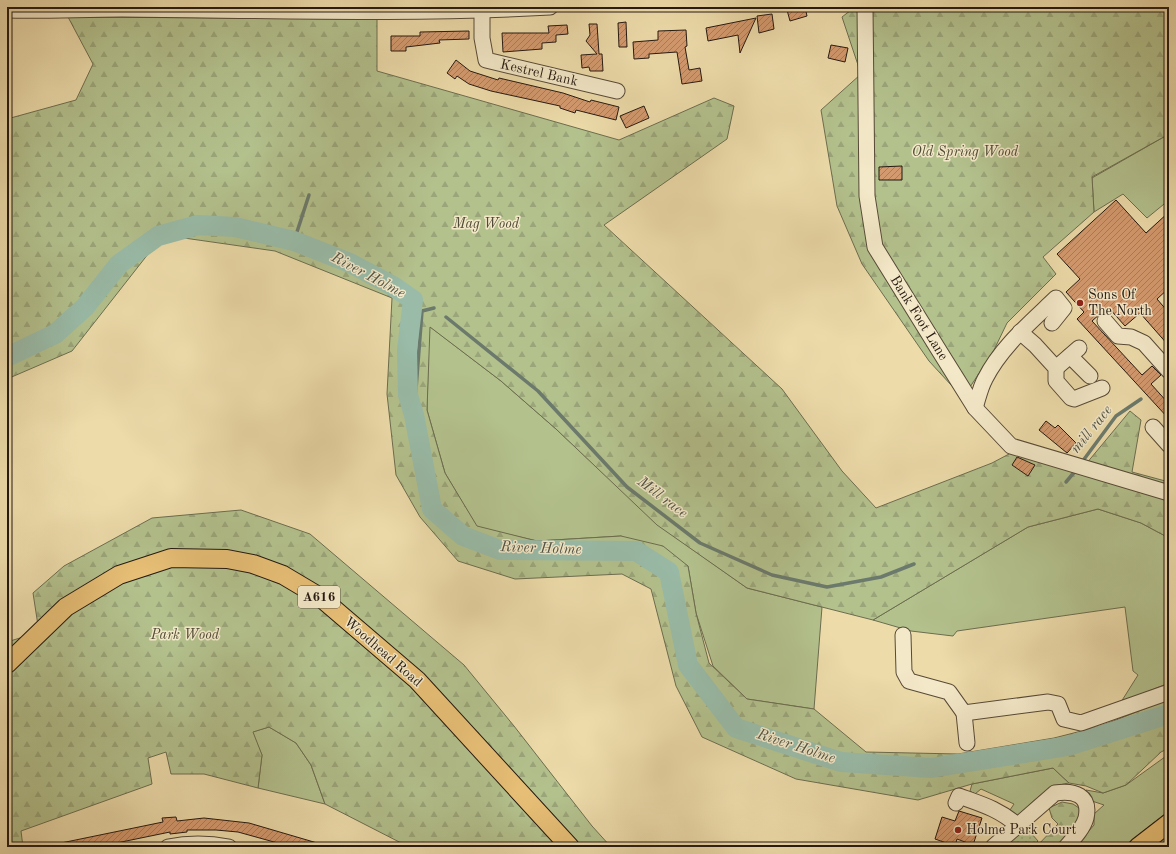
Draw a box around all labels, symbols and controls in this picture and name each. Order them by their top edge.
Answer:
street label: Kestrel Bank [499,57,579,89]
park label: Old Spring Wood [912,145,1019,160]
park label: Mag Wood [452,217,520,232]
water label: River Holme [328,250,407,302]
street label: Bank Foot Lane [887,273,951,363]
place label: Sons Of The North [1088,288,1152,318]
marker: Sons Of The North [1075,298,1085,308]
water label: mill race [1068,403,1116,457]
water label: Mill race [633,474,690,522]
water label: River Holme [499,540,582,558]
road number: A616 [298,586,340,608]
street label: Woodhead Road [341,615,425,689]
park label: Park Wood [150,628,220,642]
water label: River Holme [754,727,837,767]
place label: Holme Park Court [966,823,1077,837]
marker: Holme Park Court [953,825,963,835]

